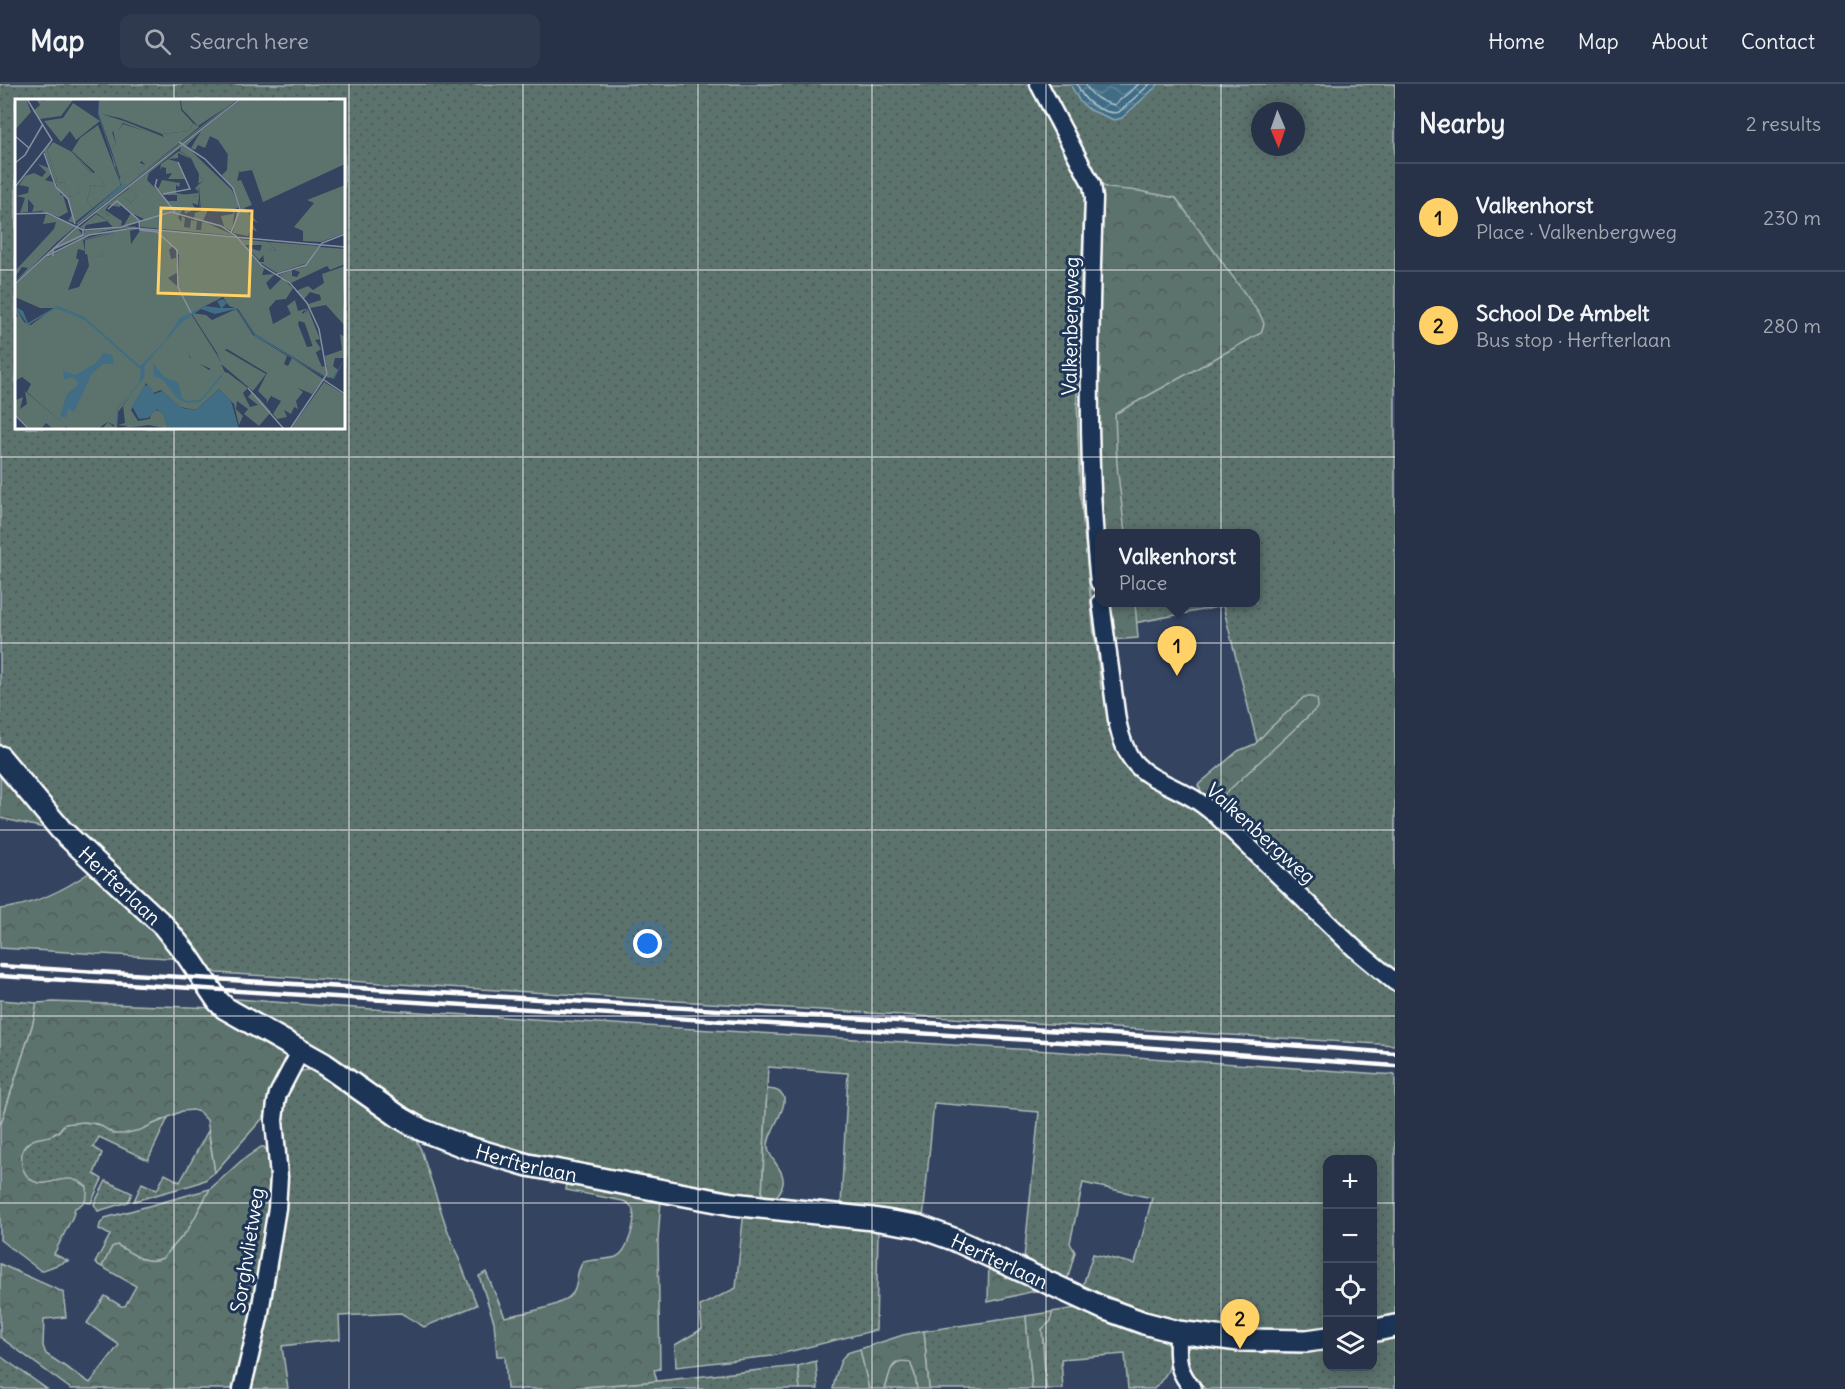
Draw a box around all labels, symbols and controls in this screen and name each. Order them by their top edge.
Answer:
search box [120,14,540,68]
text: Map [30,23,84,59]
icon: search [141,25,174,58]
text: Search here [189,27,309,55]
text: Home [1488,28,1545,55]
text: Map [1578,28,1619,55]
text: About [1652,28,1708,55]
text: Contact [1741,28,1815,55]
inset map [15,99,345,429]
north arrow [1251,102,1305,156]
text: Nearby [1419,107,1505,140]
text: 2 results [1746,111,1821,136]
text: Valkenhorst [1476,191,1593,219]
text: 1 [1435,205,1442,230]
text: 230 m [1763,205,1821,230]
text: Place · Valkenbergweg [1476,219,1677,244]
street label: Valkenbergweg [1056,257,1084,395]
text: School De Ambelt [1476,299,1649,327]
text: 2 [1433,313,1444,338]
text: 280 m [1763,313,1821,338]
text: Bus stop · Herfterlaan [1476,327,1671,352]
popup [1095,529,1260,607]
text: Valkenhorst [1119,542,1236,570]
text: Place [1119,570,1167,595]
pin: 1 [1158,626,1196,676]
street label: Valkenbergweg [1201,777,1321,889]
street label: Herfterlaan [74,841,167,930]
your location [633,929,662,958]
street label: Herfterlaan [473,1138,579,1187]
map controls [1323,1155,1377,1371]
button: + [1323,1155,1377,1209]
street label: Sorghvlietweg [225,1185,269,1315]
button: − [1323,1209,1377,1263]
street label: Herfterlaan [947,1227,1052,1294]
button: locate [1323,1263,1377,1317]
pin: 2 [1220,1300,1260,1349]
button: layers [1323,1317,1377,1371]

